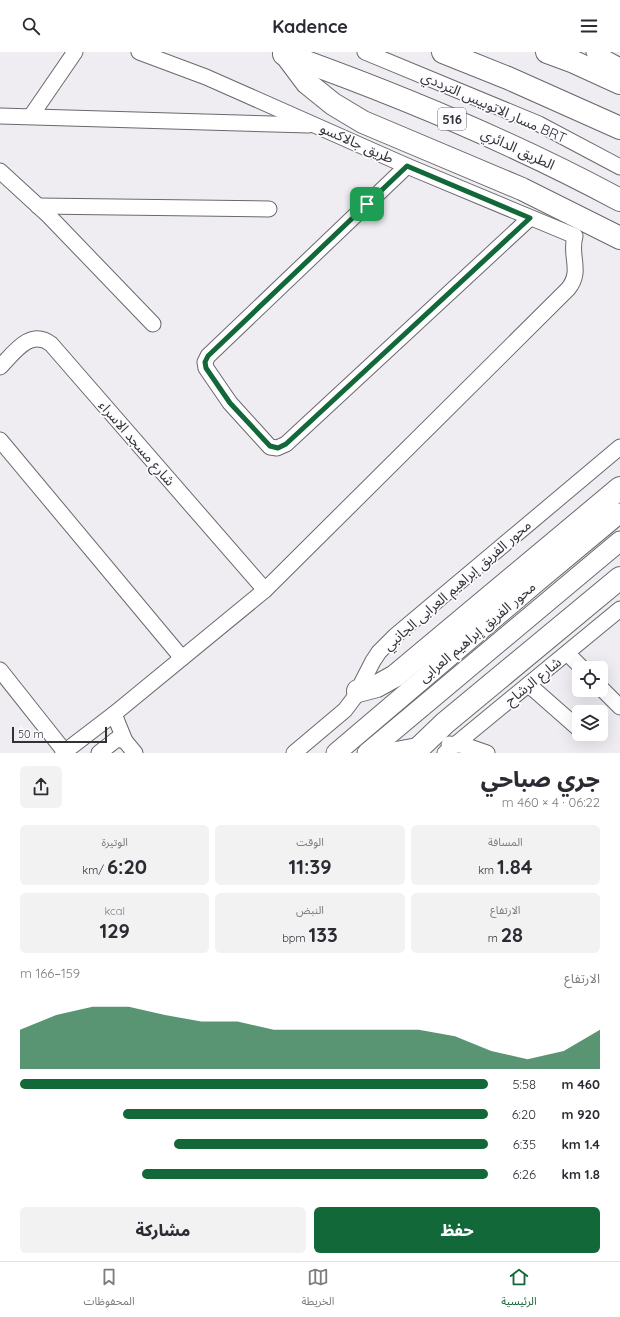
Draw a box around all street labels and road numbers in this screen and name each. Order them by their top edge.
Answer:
street label: مسار الاتوبيس الترددي BRT [418,67,569,149]
road number: 516 [438,108,466,130]
street label: طريق جالاكسو [317,119,397,168]
street label: الطريق الدائري [477,124,558,176]
street label: شارع مسجد الاسراء [94,397,179,491]
street label: محور الفريق إبراهيم العرابى الجانبي [380,516,534,654]
street label: محور الفريق إبراهيم العرابى [415,578,539,686]
street label: شارع الرشاح [501,653,566,711]

